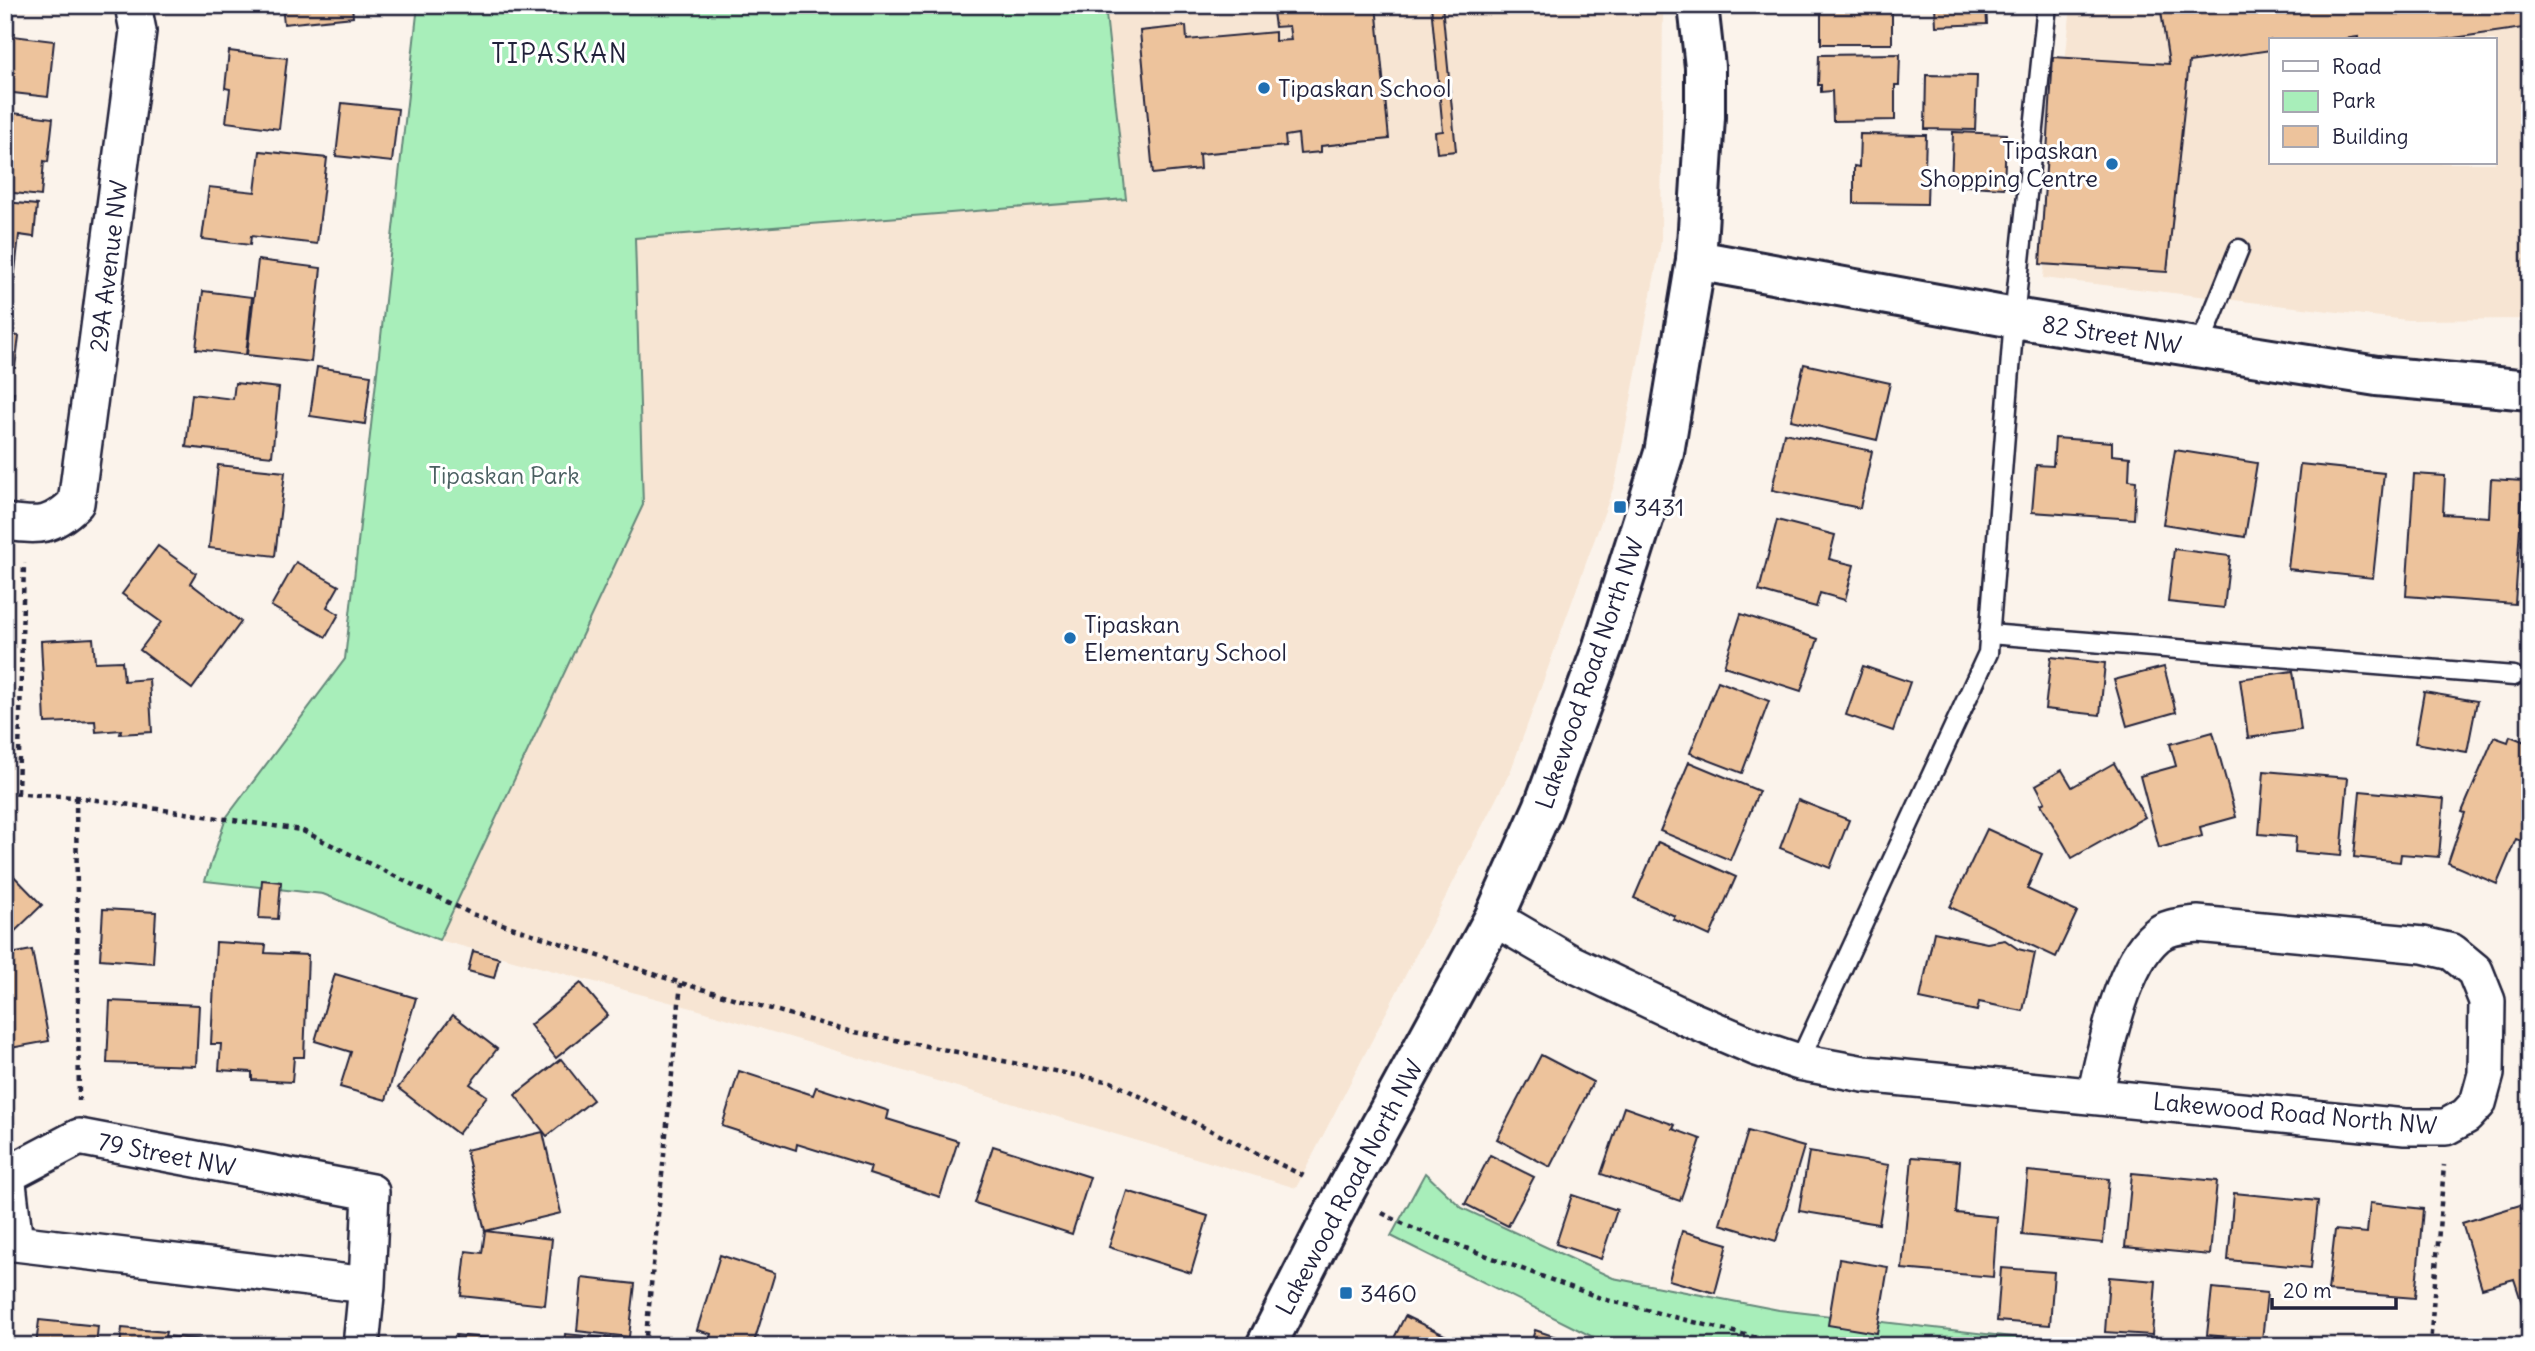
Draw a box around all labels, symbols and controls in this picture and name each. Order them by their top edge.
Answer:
district label: TIPASKAN [491,37,629,70]
legend [2269,38,2496,164]
text: Road [2332,53,2381,80]
place label: Tipaskan School [1278,73,1451,103]
marker: Tipaskan School [1256,80,1272,96]
text: Park [2332,87,2375,114]
text: Building [2332,123,2408,150]
place label: Tipaskan Shopping Centre [1920,135,2098,193]
marker: Tipaskan Shopping Centre [2104,156,2120,172]
street label: 29A Avenue NW [83,178,133,354]
street label: 82 Street NW [2040,308,2184,360]
park label: Tipaskan Park [428,460,580,490]
place label: 3431 [1634,492,1684,522]
marker: 3431 [1612,499,1628,515]
street label: Lakewood Road North NW [1528,533,1650,813]
place label: Tipaskan Elementary School [1084,609,1287,667]
marker: Tipaskan Elementary School [1062,630,1078,646]
street label: Lakewood Road North NW [1269,1054,1429,1320]
street label: Lakewood Road North NW [2152,1086,2438,1140]
street label: 79 Street NW [96,1126,238,1182]
scale bar [2272,1267,2397,1311]
text: 20 m [2283,1277,2332,1304]
place label: 3460 [1360,1278,1417,1308]
marker: 3460 [1338,1285,1354,1301]

